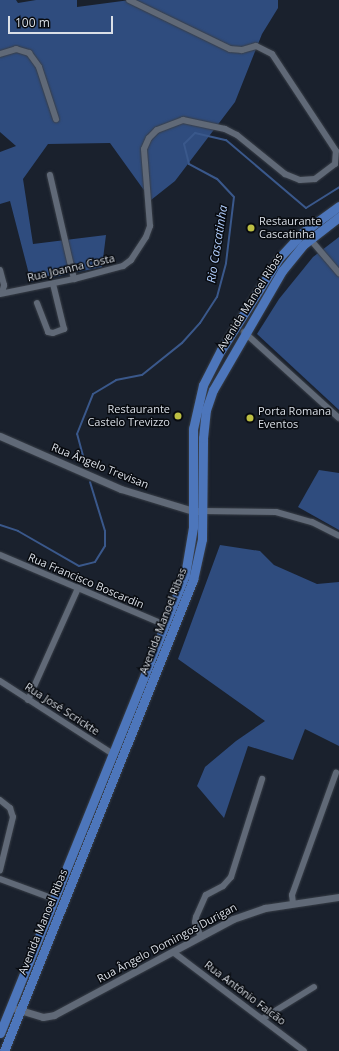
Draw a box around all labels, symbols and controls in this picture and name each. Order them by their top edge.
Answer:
scale bar [10,8,115,34]
text: 100 m [15,14,50,31]
water label: Rio Cascatinha [204,204,230,284]
place label: Restaurante Cascatinha [259,215,321,241]
marker: Restaurante Cascatinha [246,223,256,233]
street label: Avenida Manoel Ribas [215,251,285,353]
street label: Rua Joanna Costa [26,252,116,284]
place label: Restaurante Castelo Trevizzo [87,403,170,429]
place label: Porta Romana Eventos [258,405,331,431]
marker: Restaurante Castelo Trevizzo [173,411,183,421]
marker: Porta Romana Eventos [245,413,255,423]
street label: Rua Ângelo Trevisan [49,440,151,492]
street label: Rua Francisco Boscardin [26,551,146,611]
street label: Avenida Manoel Ribas [137,566,189,676]
street label: Rua José Scrickte [22,680,102,738]
street label: Avenida Manoel Ribas [16,867,70,977]
street label: Rua Ângelo Domingos Durigan [95,900,239,986]
street label: Rua Antônio Falcão [202,958,288,1028]

